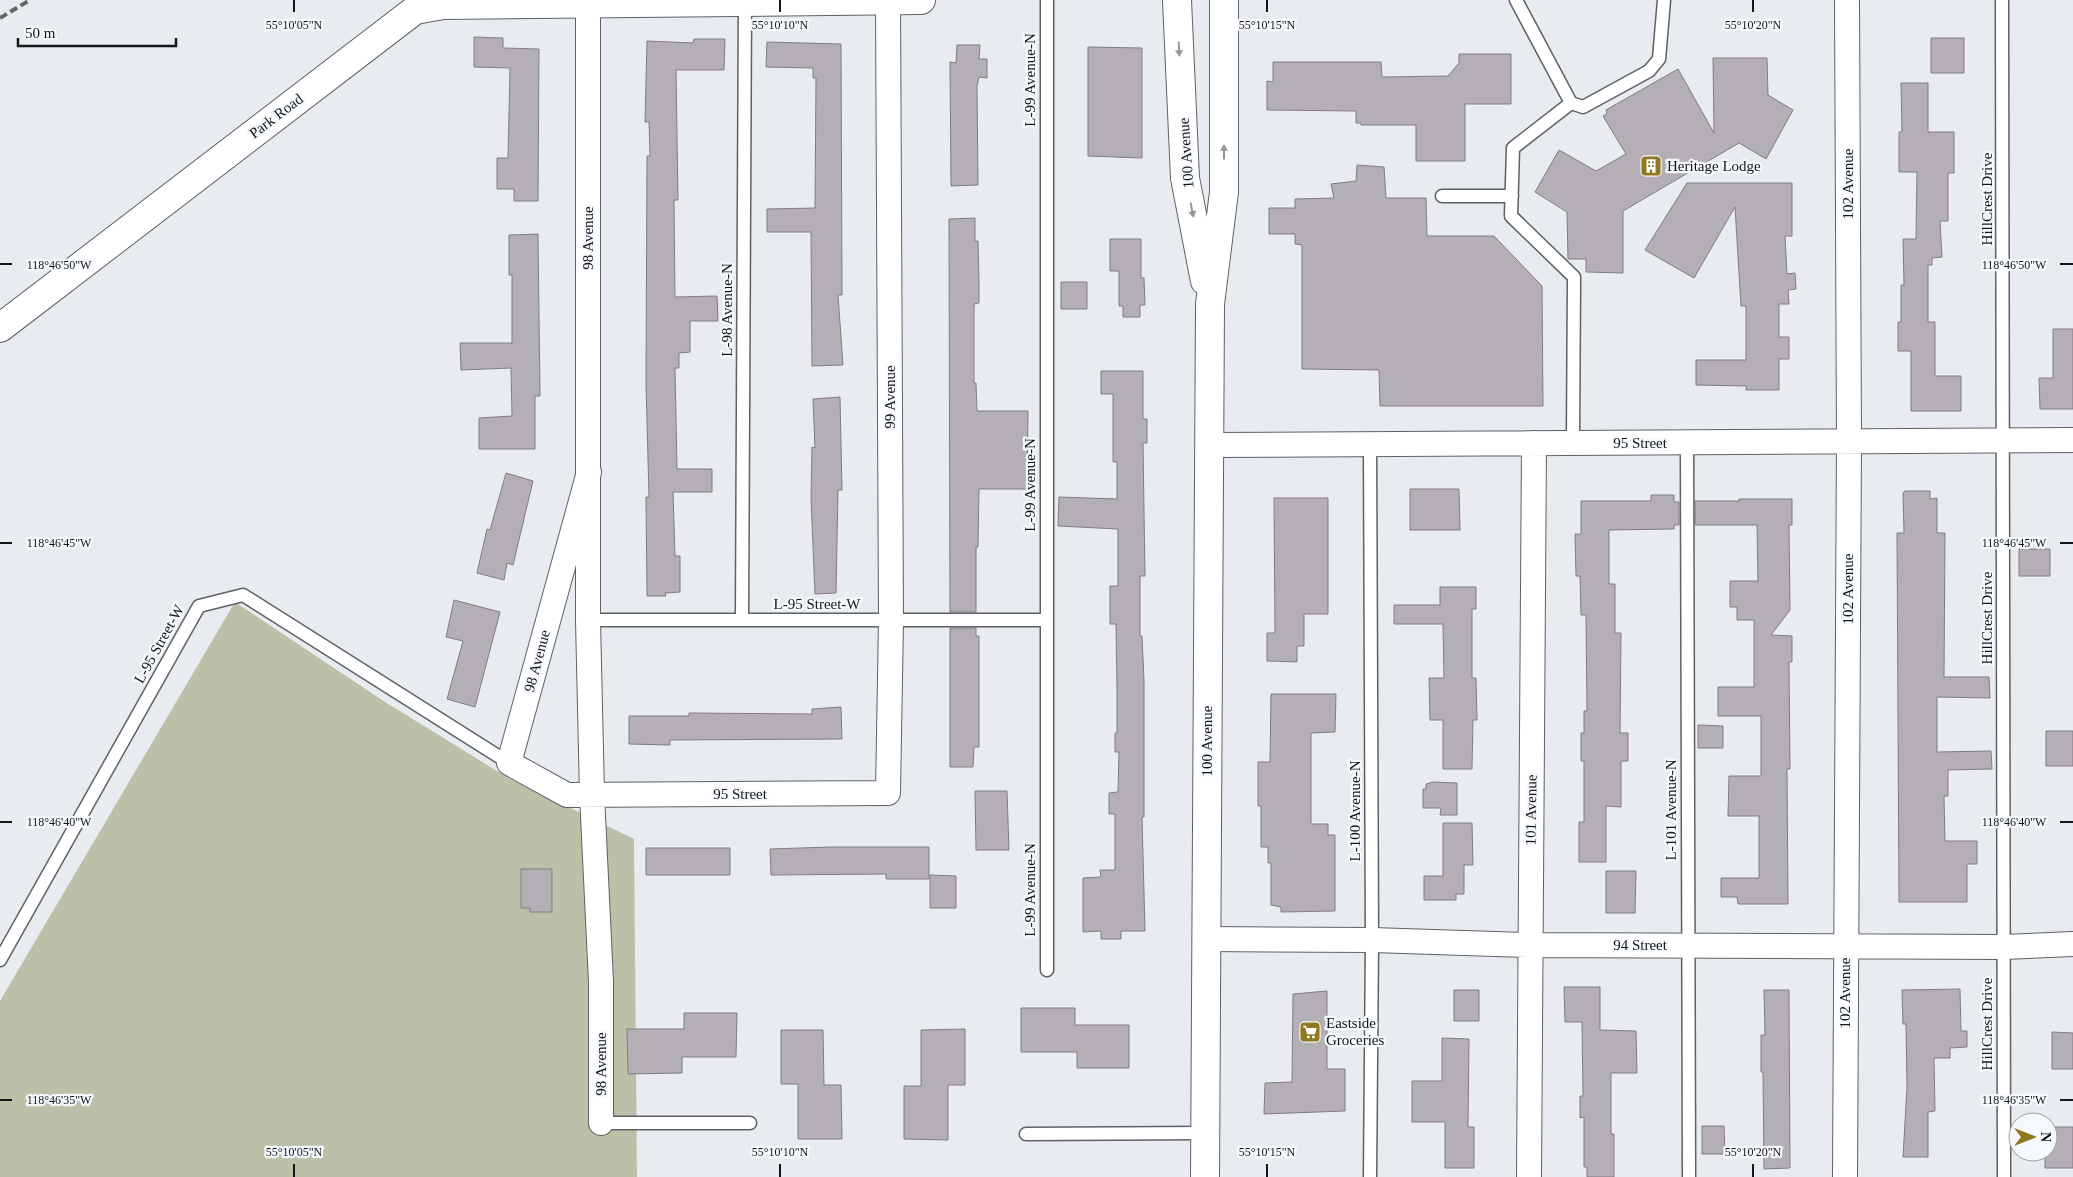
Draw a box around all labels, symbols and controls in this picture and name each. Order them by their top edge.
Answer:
scale bar [18,15,175,47]
text: 55°10'05"N [266,18,323,32]
text: 55°10'10"N [752,18,809,32]
text: 55°10'15"N [1239,18,1296,32]
text: 55°10'20"N [1725,18,1782,32]
text: 50 m [25,25,56,41]
street label: L-99 Avenue-N [1022,33,1038,127]
one-way arrow [1176,41,1184,57]
street label: Park Road [246,90,306,141]
street label: 100 Avenue [1176,117,1196,189]
one-way arrow [1220,143,1228,159]
street label: 102 Avenue [1840,148,1856,219]
street label: HillCrest Drive [1979,152,1995,245]
building icon: Heritage Lodge [1639,154,1663,178]
place label: Heritage Lodge [1667,158,1761,174]
one-way arrow [1188,203,1196,219]
street label: 98 Avenue [580,206,596,270]
text: 118°46'50"W [27,258,92,272]
text: 118°46'50"W [1982,258,2047,272]
street label: L-98 Avenue-N [719,263,735,357]
street label: 99 Avenue [882,365,898,429]
street label: 95 Street [1613,435,1668,451]
street label: L-99 Avenue-N [1022,438,1038,532]
text: 118°46'45"W [27,536,92,550]
text: 118°46'45"W [1982,536,2047,550]
street label: 102 Avenue [1840,553,1856,624]
street label: HillCrest Drive [1979,571,1995,664]
street label: L-95 Street-W [773,596,861,612]
street label: L-95 Street-W [131,601,188,686]
street label: 98 Avenue [521,628,553,694]
street label: 100 Avenue [1199,705,1215,776]
street label: L-101 Avenue-N [1663,759,1679,860]
street label: L-100 Avenue-N [1347,760,1363,861]
street label: 101 Avenue [1522,774,1540,846]
street label: 95 Street [713,786,768,802]
text: 118°46'40"W [27,815,92,829]
text: 118°46'40"W [1982,815,2047,829]
street label: L-99 Avenue-N [1022,843,1038,937]
street label: 94 Street [1613,937,1668,953]
street label: 102 Avenue [1837,957,1853,1028]
street label: HillCrest Drive [1979,977,1995,1070]
place label: Eastside Groceries [1326,1015,1384,1048]
supermarket icon: Eastside Groceries [1298,1020,1322,1044]
street label: 98 Avenue [593,1032,609,1096]
text: 118°46'35"W [27,1093,92,1107]
text: 118°46'35"W [1982,1093,2047,1107]
north arrow [2008,1112,2058,1162]
text: N [2038,1132,2053,1142]
text: 55°10'05"N [266,1145,323,1159]
text: 55°10'10"N [752,1145,809,1159]
text: 55°10'15"N [1239,1145,1296,1159]
text: 55°10'20"N [1725,1145,1782,1159]

